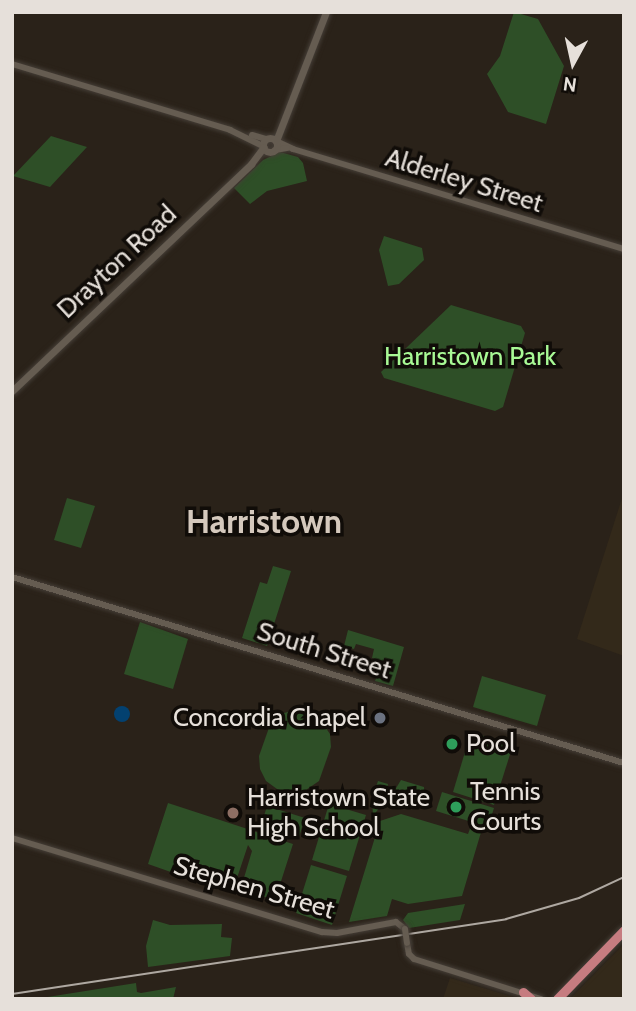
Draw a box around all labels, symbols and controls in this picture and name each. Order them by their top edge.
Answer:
north arrow [538,28,608,98]
text: N [562,72,578,97]
street label: Alderley Street [382,142,546,220]
street label: Drayton Road [51,199,183,325]
park label: Harristown Park [384,341,556,373]
district label: Harristown [186,502,342,542]
street label: South Street [253,616,395,686]
place label: Concordia Chapel [173,702,366,734]
marker: Concordia Chapel [372,710,388,726]
place label: Pool [466,728,515,760]
marker: Pool [444,736,460,752]
place label: Tennis Courts [470,776,541,838]
place label: Harristown State High School [247,782,430,844]
marker: Tennis Courts [448,799,464,815]
marker: Harristown State High School [225,805,241,821]
street label: Stephen Street [170,850,338,926]

